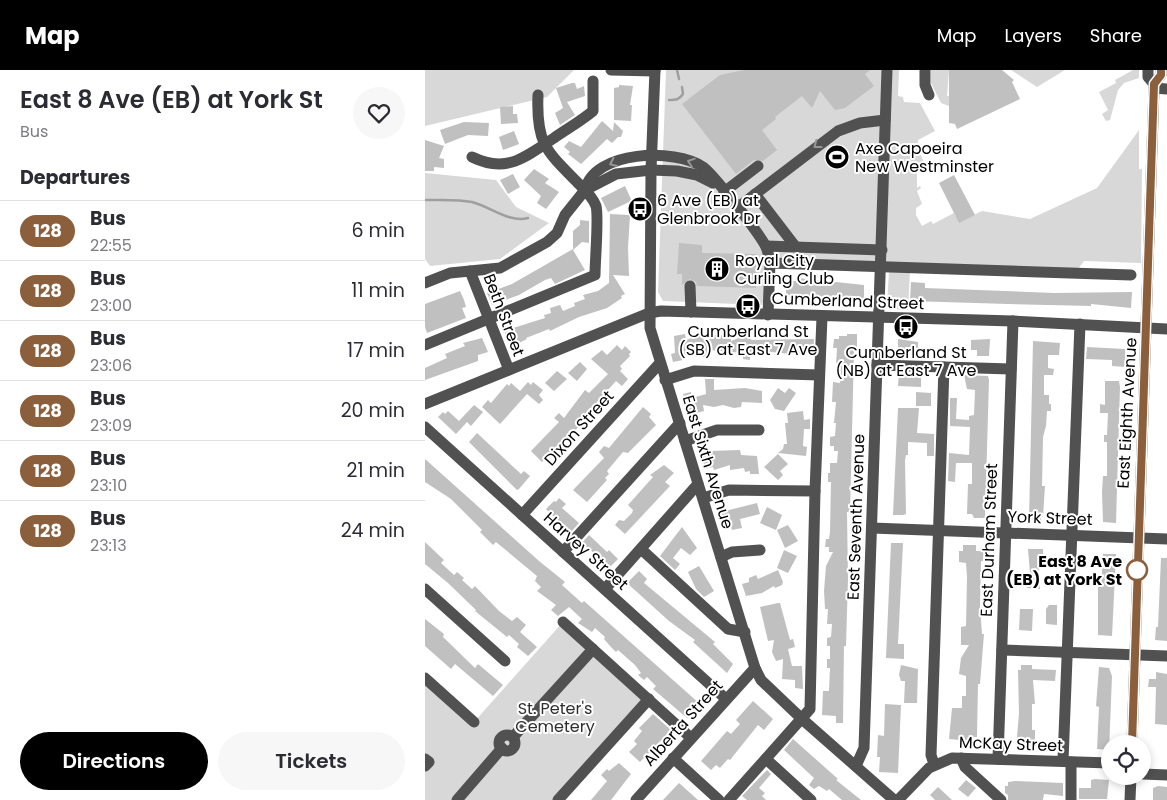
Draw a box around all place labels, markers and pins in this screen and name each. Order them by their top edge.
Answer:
place label: Axe Capoeira New Westminster [855,137,994,178]
sports icon: Axe Capoeira New Westminster [824,144,850,170]
place label: 6 Ave (EB) at Glenbrook Dr [657,189,761,230]
bus stop icon: 6 Ave (EB) at Glenbrook Dr [627,196,653,222]
place label: Royal City Curling Club [735,249,834,290]
building icon: Royal City Curling Club [704,256,730,282]
bus stop icon: Cumberland St (SB) at East 7 Ave [735,293,761,319]
bus stop icon: Cumberland St (NB) at East 7 Ave [893,314,919,340]
place label: Cumberland St (SB) at East 7 Ave [678,320,818,361]
place label: Cumberland St (NB) at East 7 Ave [836,341,977,382]
place label: East 8 Ave (EB) at York St [1006,550,1122,591]
marker: East 8 Ave (EB) at York St [1126,559,1148,581]

